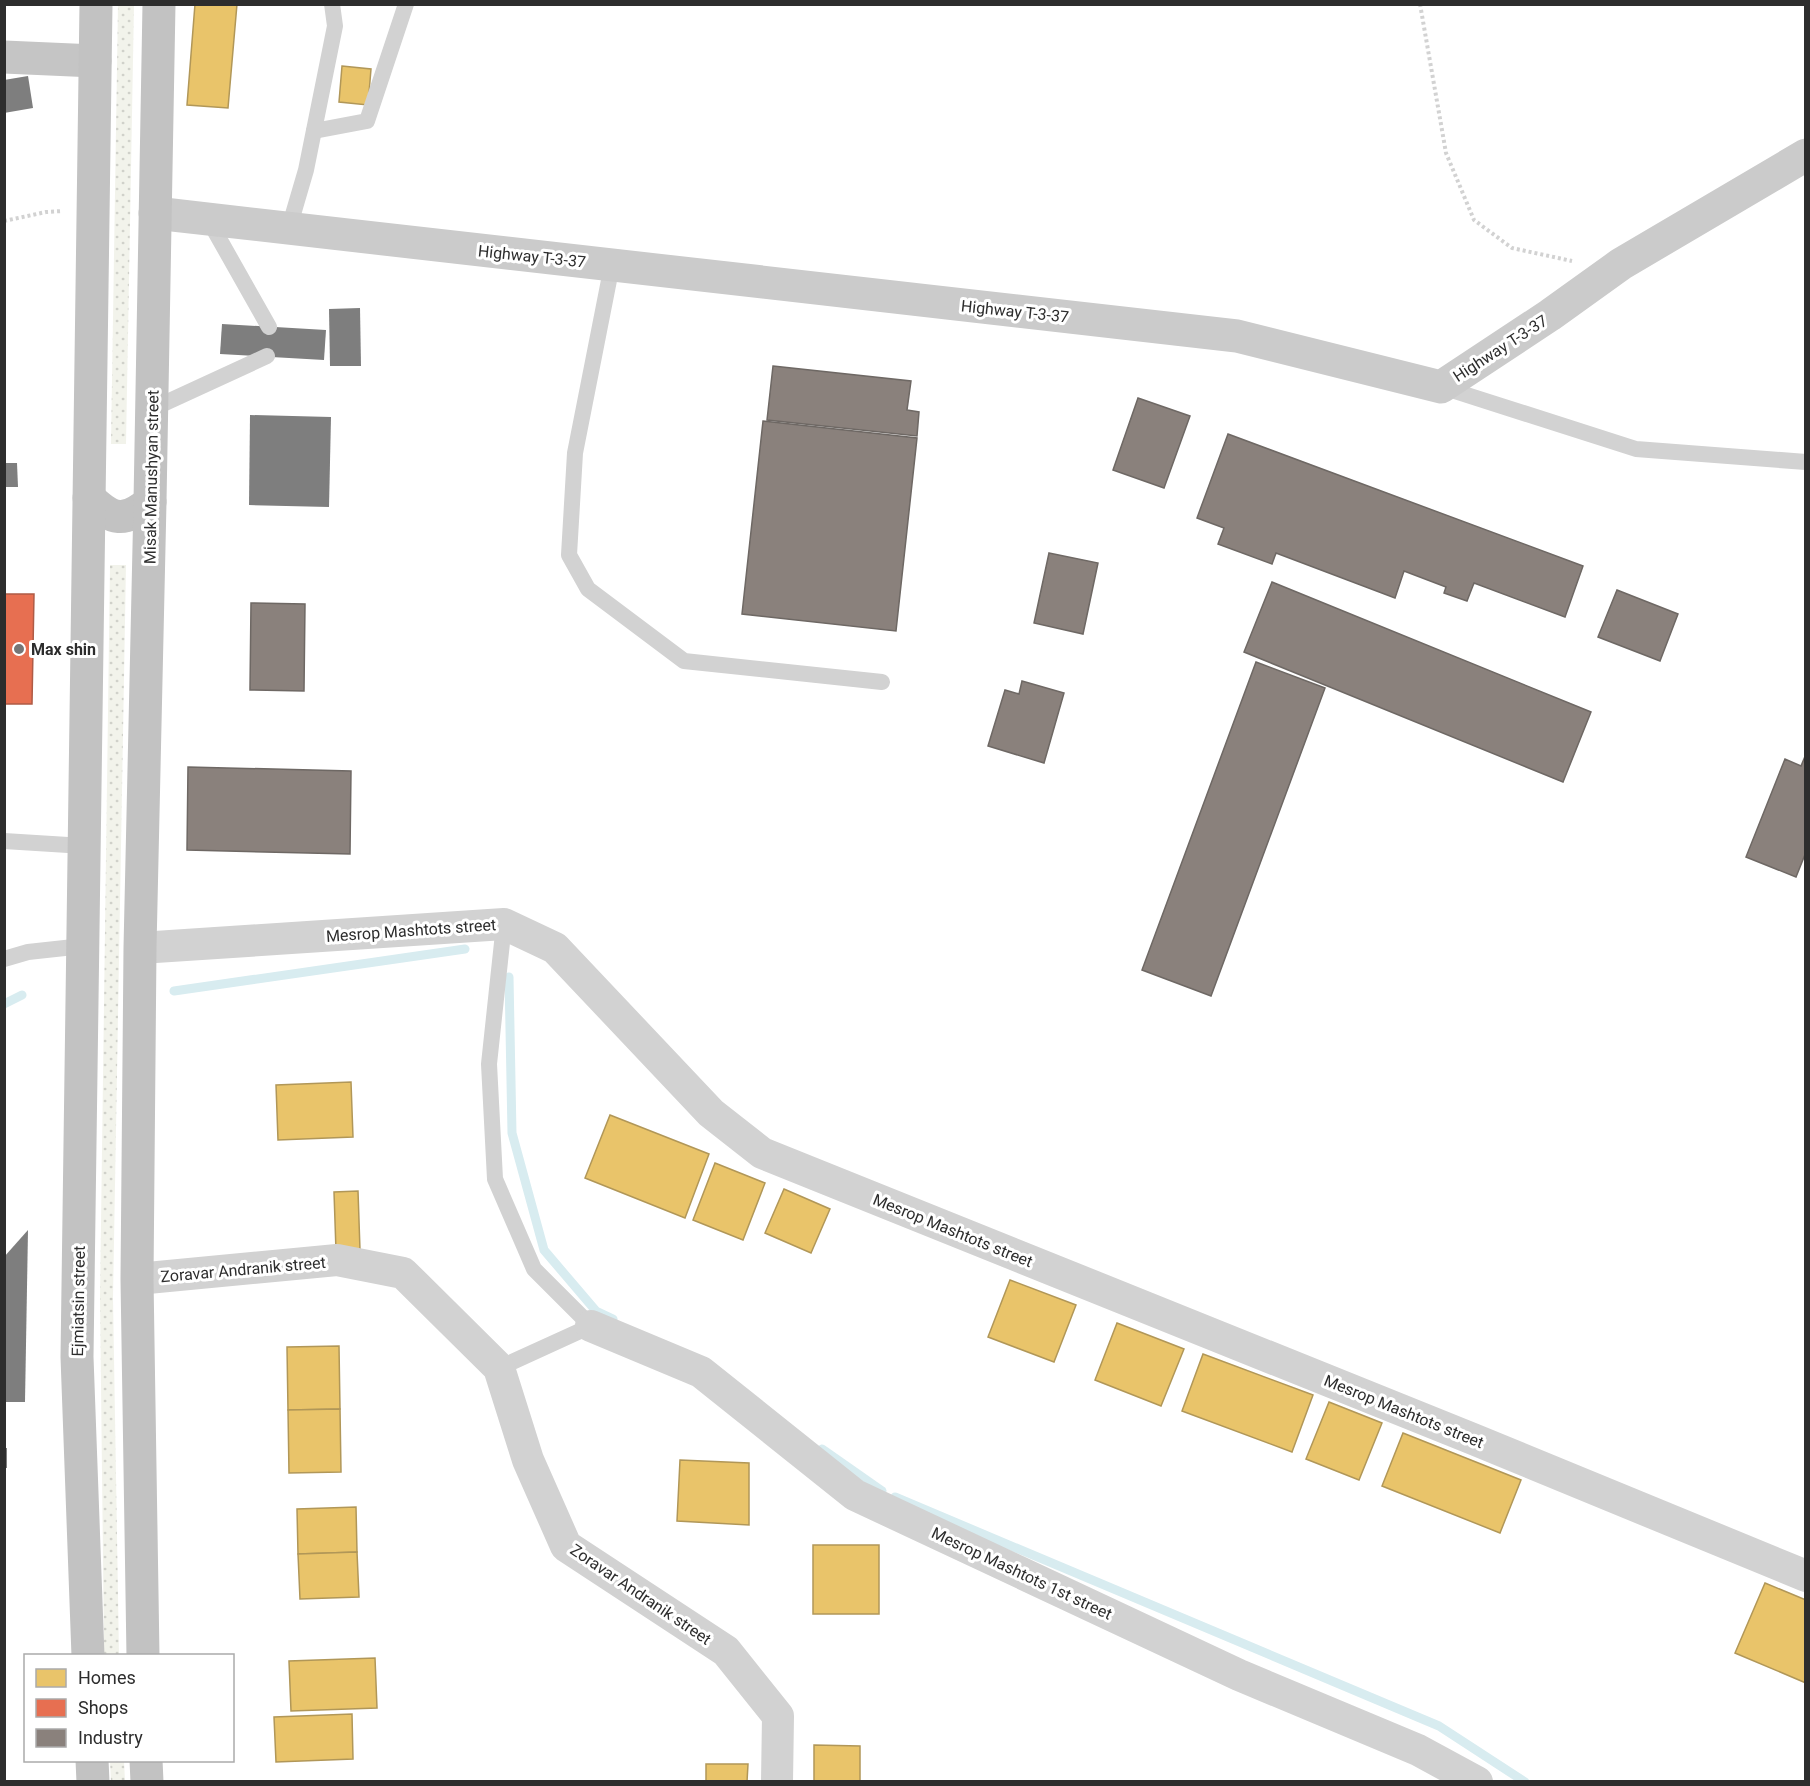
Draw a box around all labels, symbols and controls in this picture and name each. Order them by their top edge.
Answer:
street label: Highway T-3-37 [477,241,587,272]
street label: Highway T-3-37 [960,296,1070,327]
street label: Highway T-3-37 [1450,311,1551,386]
street label: Misak Manushyan street [140,390,163,564]
place label: Max shin [31,640,96,659]
marker: Max shin [12,642,26,656]
street label: Mesrop Mashtots street [325,915,497,946]
street label: Mesrop Mashtots street [870,1190,1035,1271]
street label: Ejmiatsin street [68,1245,89,1357]
street label: Zoravar Andranik street [160,1253,326,1286]
street label: Mesrop Mashtots street [1321,1371,1486,1452]
street label: Mesrop Mashtots 1st street [929,1523,1115,1624]
street label: Zoravar Andranik street [567,1540,715,1649]
legend [24,1654,234,1762]
text: Homes [78,1667,136,1688]
text: Shops [78,1697,128,1718]
text: Industry [78,1727,143,1748]

